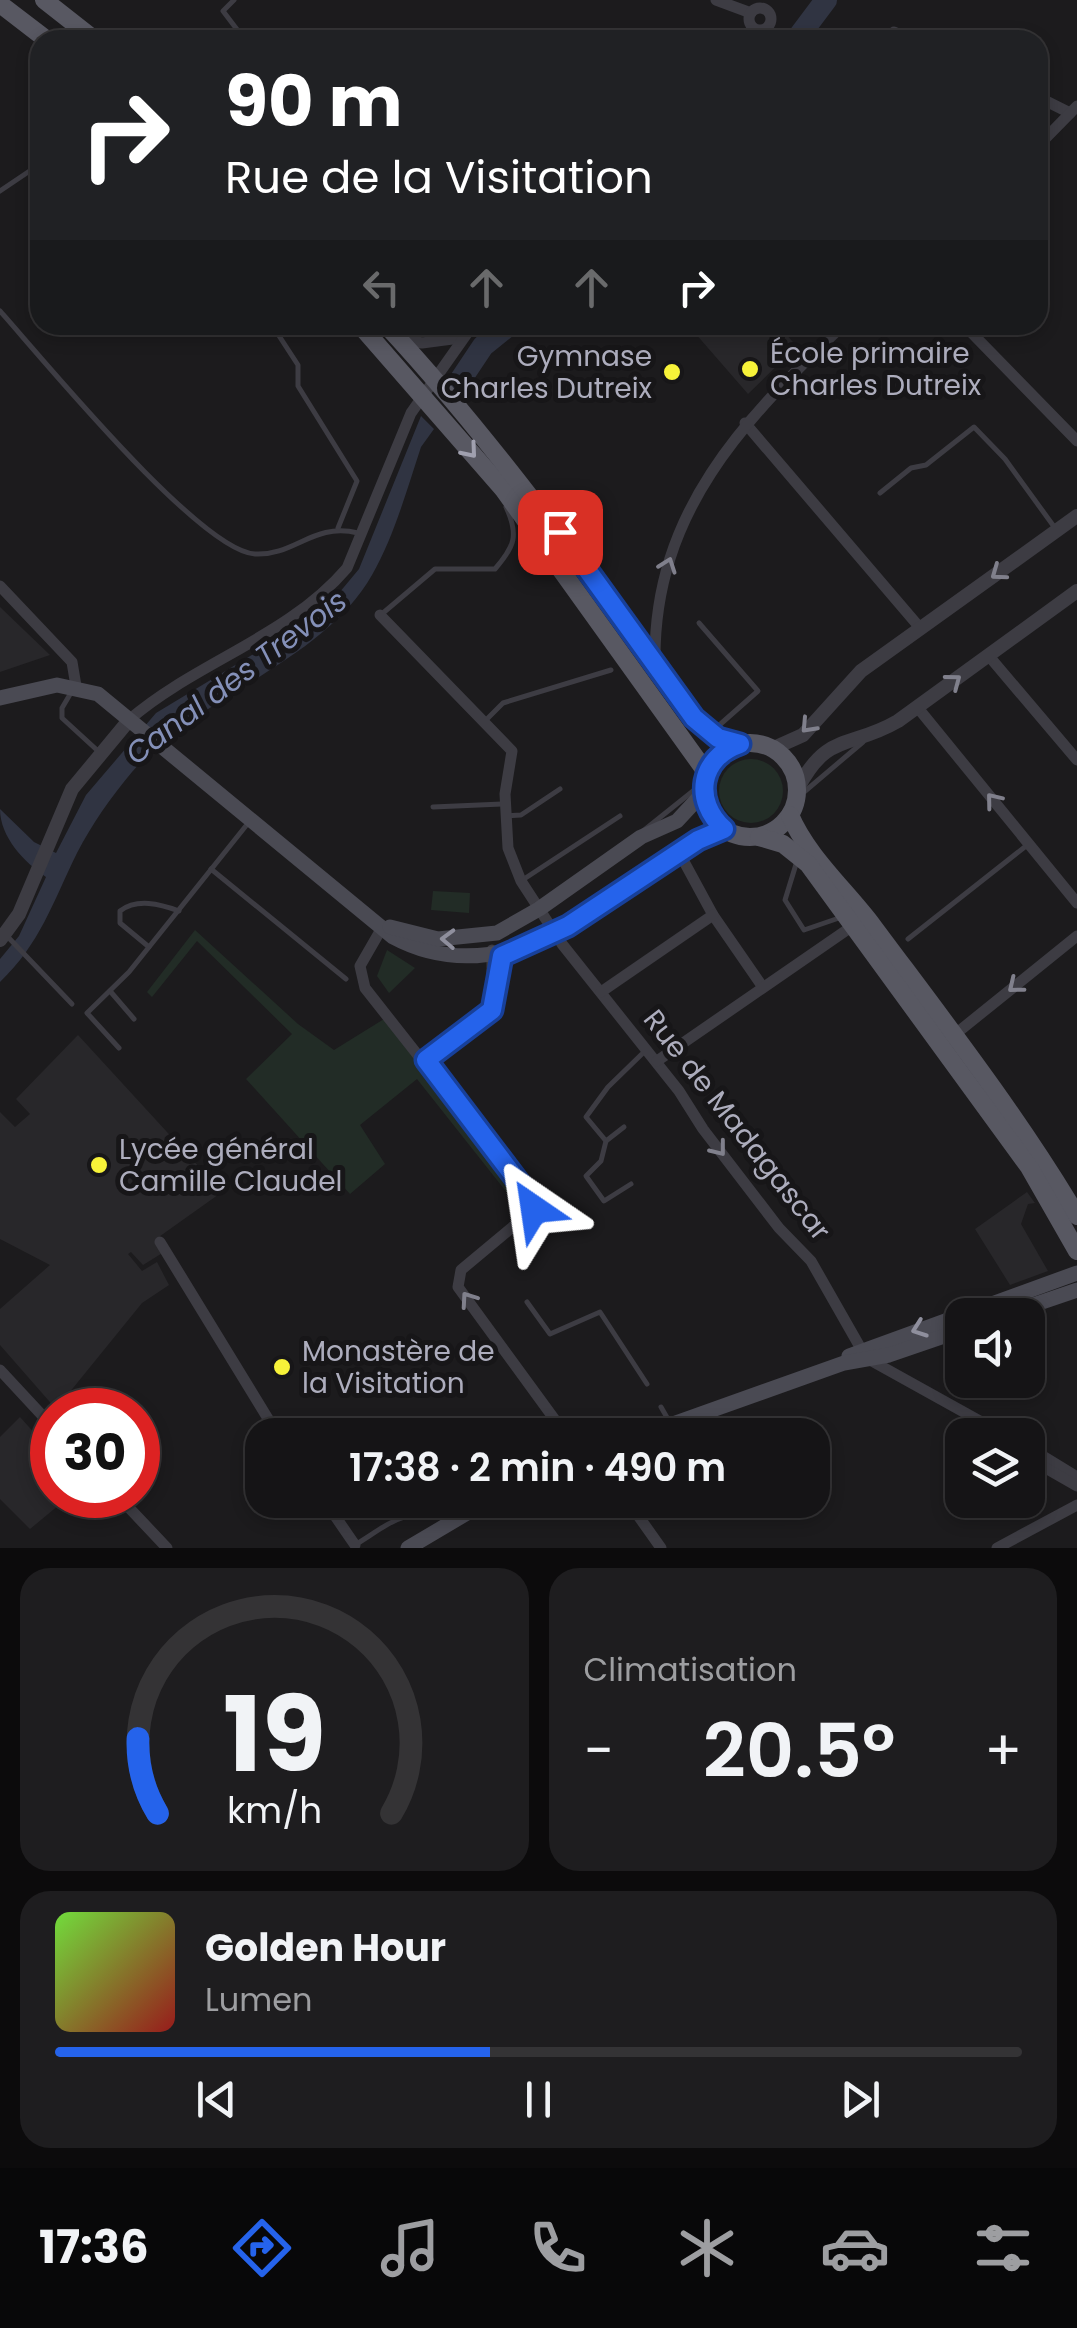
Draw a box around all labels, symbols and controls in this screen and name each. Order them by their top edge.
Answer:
text: 90 m [225,52,403,151]
icon: right [60,70,190,200]
text: Rue de la Visitation [225,146,653,209]
icon: left [354,260,409,315]
icon: ahead [459,260,514,315]
icon: ahead [564,260,619,315]
icon: right [669,260,724,315]
place label: École primaire Charles Dutreix [770,334,982,405]
place label: Gymnase Charles Dutreix [441,337,653,408]
marker: École primaire Charles Dutreix [739,358,761,380]
marker: Gymnase Charles Dutreix [661,361,683,383]
one-way arrow [458,439,476,457]
pin [518,490,603,575]
icon: arrive [533,505,588,560]
one-way arrow [656,557,677,574]
one-way arrow [990,561,1009,579]
water label: Canal des Trevois [116,579,356,775]
one-way arrow [943,676,961,693]
one-way arrow [802,715,820,733]
one-way arrow [987,794,1005,812]
one-way arrow [440,929,456,950]
one-way arrow [1008,974,1026,992]
street label: Rue de Madagascar [634,1001,840,1249]
place label: Lycée général Camille Claudel [119,1130,342,1201]
one-way arrow [707,1138,724,1156]
marker: Lycée général Camille Claudel [88,1154,110,1176]
position arrow [482,1157,586,1261]
one-way arrow [462,1292,480,1311]
map controls [945,1298,1045,1518]
button: sound [945,1298,1045,1398]
one-way arrow [911,1317,928,1337]
place label: Monastère de la Visitation [302,1332,495,1403]
marker: Monastère de la Visitation [271,1356,293,1378]
speed limit sign: 30 [30,1388,160,1518]
button: layers [945,1418,1045,1518]
text: 17:38 · 2 min · 490 m [349,1441,726,1494]
text: Climatisation [584,1647,797,1692]
text: 19 [223,1662,326,1807]
text: 20.5° [703,1698,895,1803]
text: − [584,1712,614,1789]
text: + [984,1712,1022,1789]
text: km/h [227,1785,322,1836]
text: Golden Hour [205,1921,446,1974]
text: Lumen [205,1977,313,2022]
icon: previous [189,2072,244,2127]
icon: pause [511,2072,566,2127]
icon: next [833,2072,888,2127]
icon: directions [227,2213,297,2283]
icon: music [375,2213,445,2283]
icon: phone [523,2213,593,2283]
icon: climate [672,2213,742,2283]
icon: car [820,2213,890,2283]
icon: filters [968,2213,1038,2283]
text: 17:36 [39,2216,149,2279]

